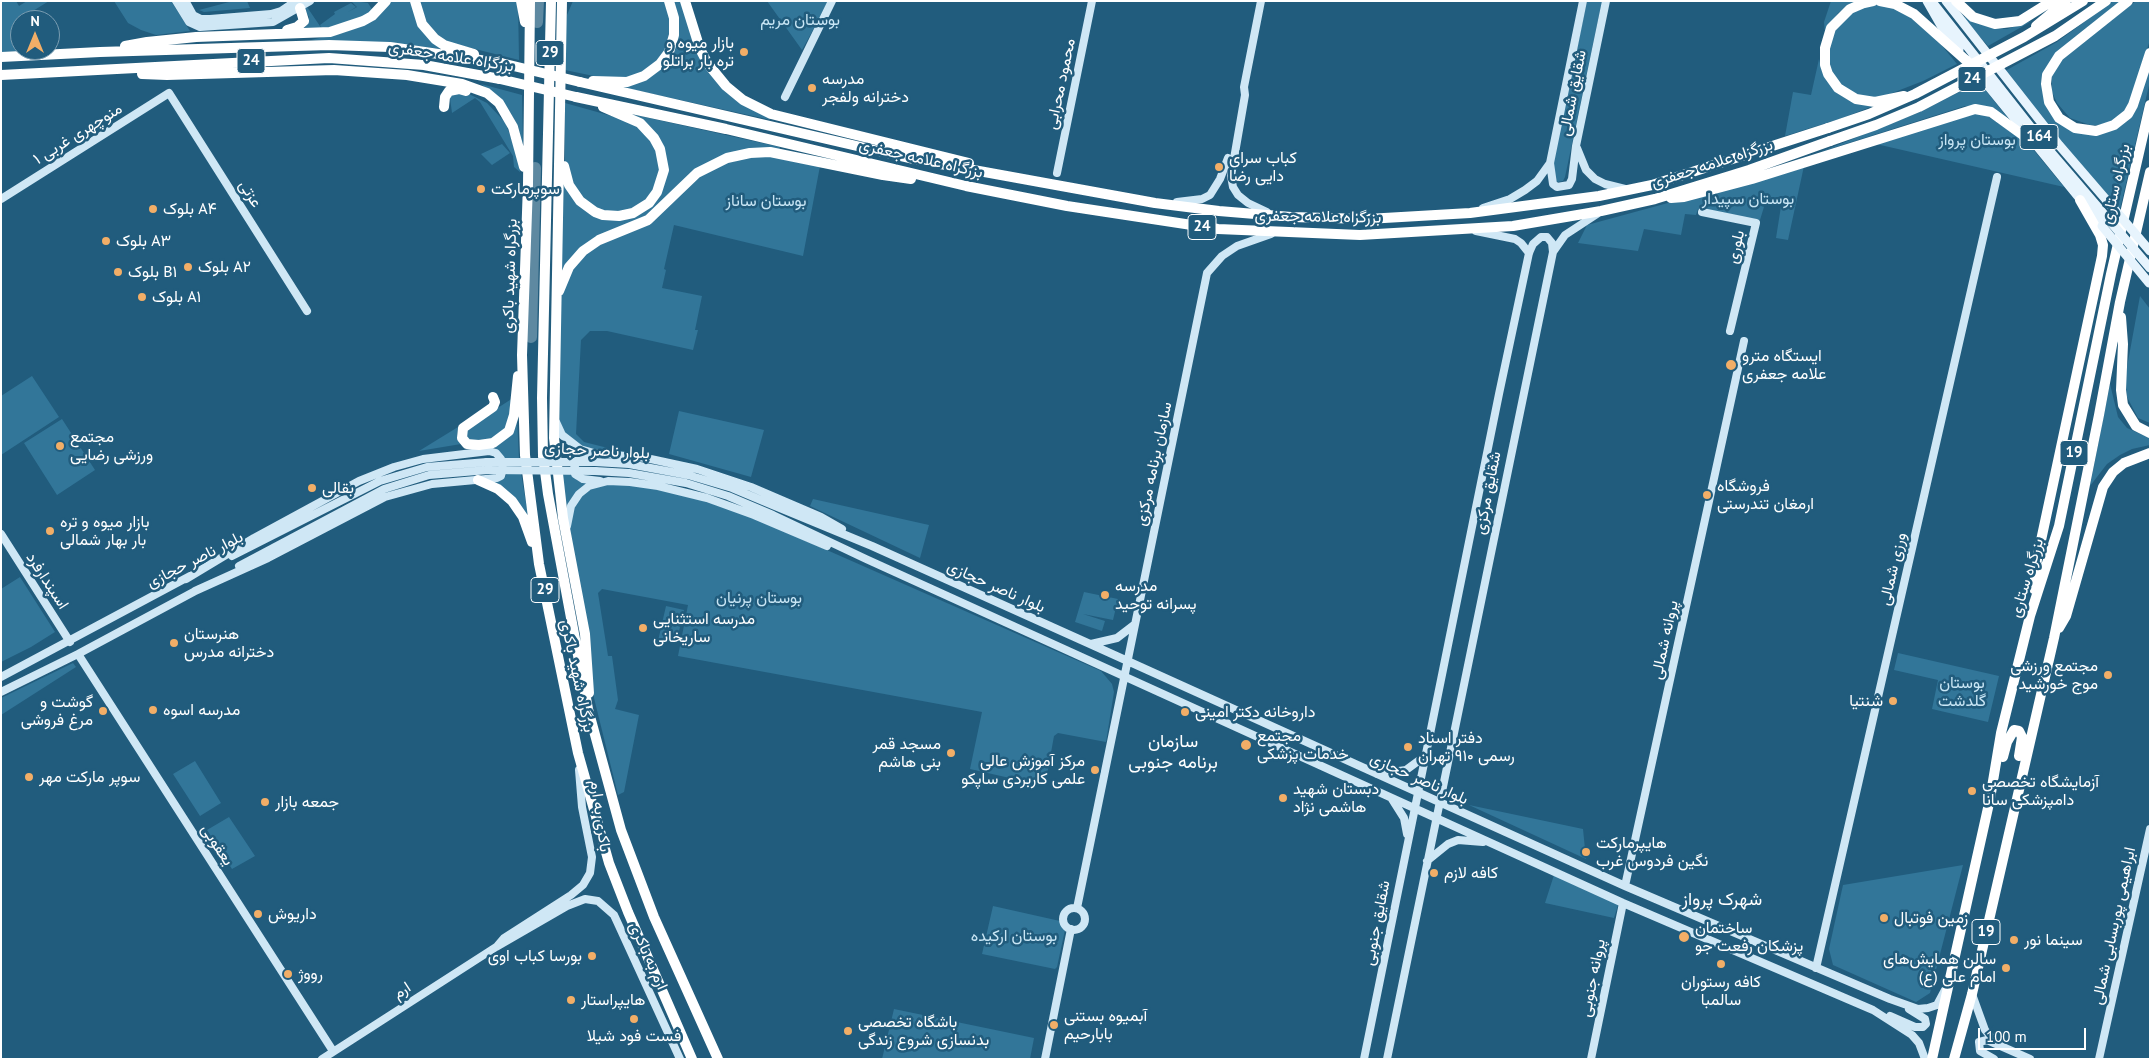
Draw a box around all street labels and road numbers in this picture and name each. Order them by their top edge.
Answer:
street label: محمود محرابی [1042,37,1080,131]
street label: بزرگراه علامه جعفری [387,38,515,76]
road number: 29 [536,40,564,66]
road number: 24 [237,48,265,74]
street label: شقایق شمالی [1555,48,1591,138]
road number: 24 [1958,66,1986,92]
street label: منوچهری غربی ۱ [30,99,126,169]
road number: 164 [2020,124,2058,150]
street label: بزرگراه علامه جعفری [857,135,985,183]
street label: بزرگراه علامه جعفری [1649,135,1775,193]
street label: بزرگراه ستاری [2097,142,2135,226]
street label: عزتی [234,177,266,211]
street label: بزرگراه علامه جعفری [1255,206,1381,228]
road number: 24 [1188,214,1216,240]
street label: بزرگراه شهید باکری [498,218,522,334]
street label: بلوری [1723,228,1749,266]
street label: سازمان برنامه مرکزی [1131,400,1177,528]
street label: بلوار ناصر حجازی [544,439,650,463]
road number: 19 [2060,440,2088,466]
street label: شقایق مرکزی [1471,450,1505,536]
street label: بلوار ناصر حجازی [144,527,246,593]
street label: ورزی شمالی [1875,531,1911,607]
street label: بزرگراه ستاری [2006,536,2048,620]
street label: اسپندارفرد [22,549,72,613]
street label: بلوار ناصر حجازی [944,557,1048,617]
road number: 29 [531,578,559,602]
street label: پروانه شمالی [1647,599,1683,681]
street label: بزرگراه شهید باکری [556,618,598,734]
street label: بلوار ناصر حجازی [1367,749,1471,809]
street label: باکری به ارم [585,779,615,853]
street label: یعقوبی [196,821,238,869]
street label: ابراهیمی پوربسابی شمالی [2088,846,2140,1006]
street label: شقایق جنوبی [1359,879,1395,967]
street label: ارم به باکری [624,919,672,993]
road number: 19 [1972,920,2000,944]
street label: پروانه جنوبی [1576,937,1610,1019]
street label: ارم [389,978,415,1004]

